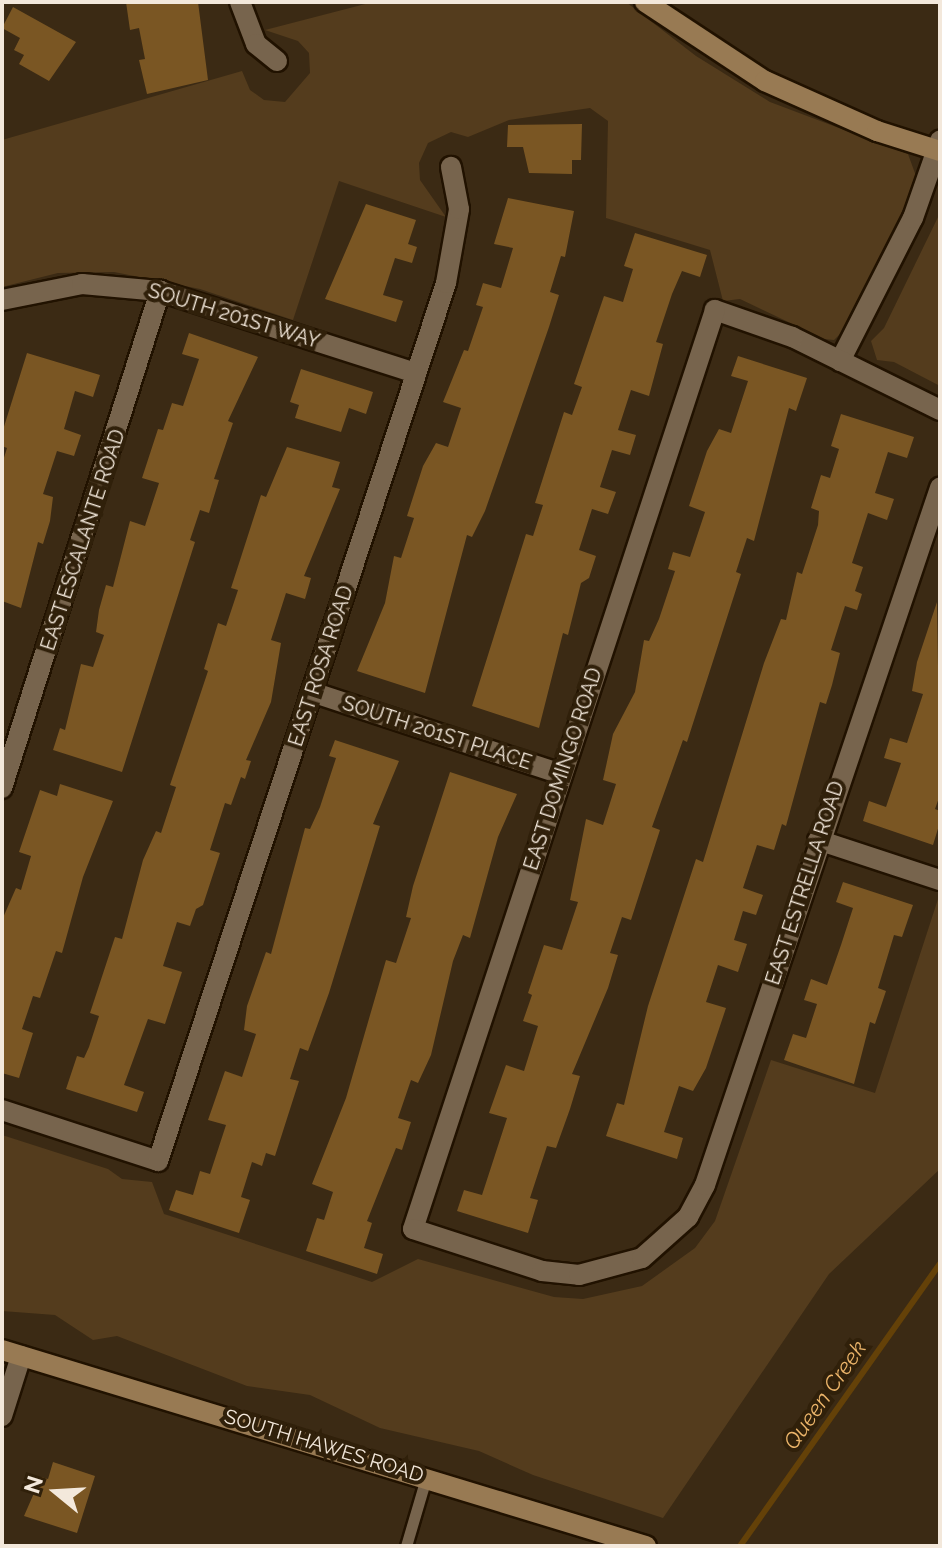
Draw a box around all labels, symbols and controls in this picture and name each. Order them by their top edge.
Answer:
street label: SOUTH 201ST WAY [145,278,323,354]
street label: EAST ESCALANTE ROAD [36,426,130,654]
street label: EAST ROSA ROAD [283,582,359,750]
street label: EAST DOMINGO ROAD [519,664,607,874]
street label: SOUTH 201ST PLACE [339,691,535,775]
street label: EAST ESTRELLA ROAD [761,778,849,988]
water label: Queen Creek [778,1336,872,1454]
street label: SOUTH HAWES ROAD [221,1404,427,1488]
north arrow [16,1452,96,1532]
text: N [18,1473,48,1497]

